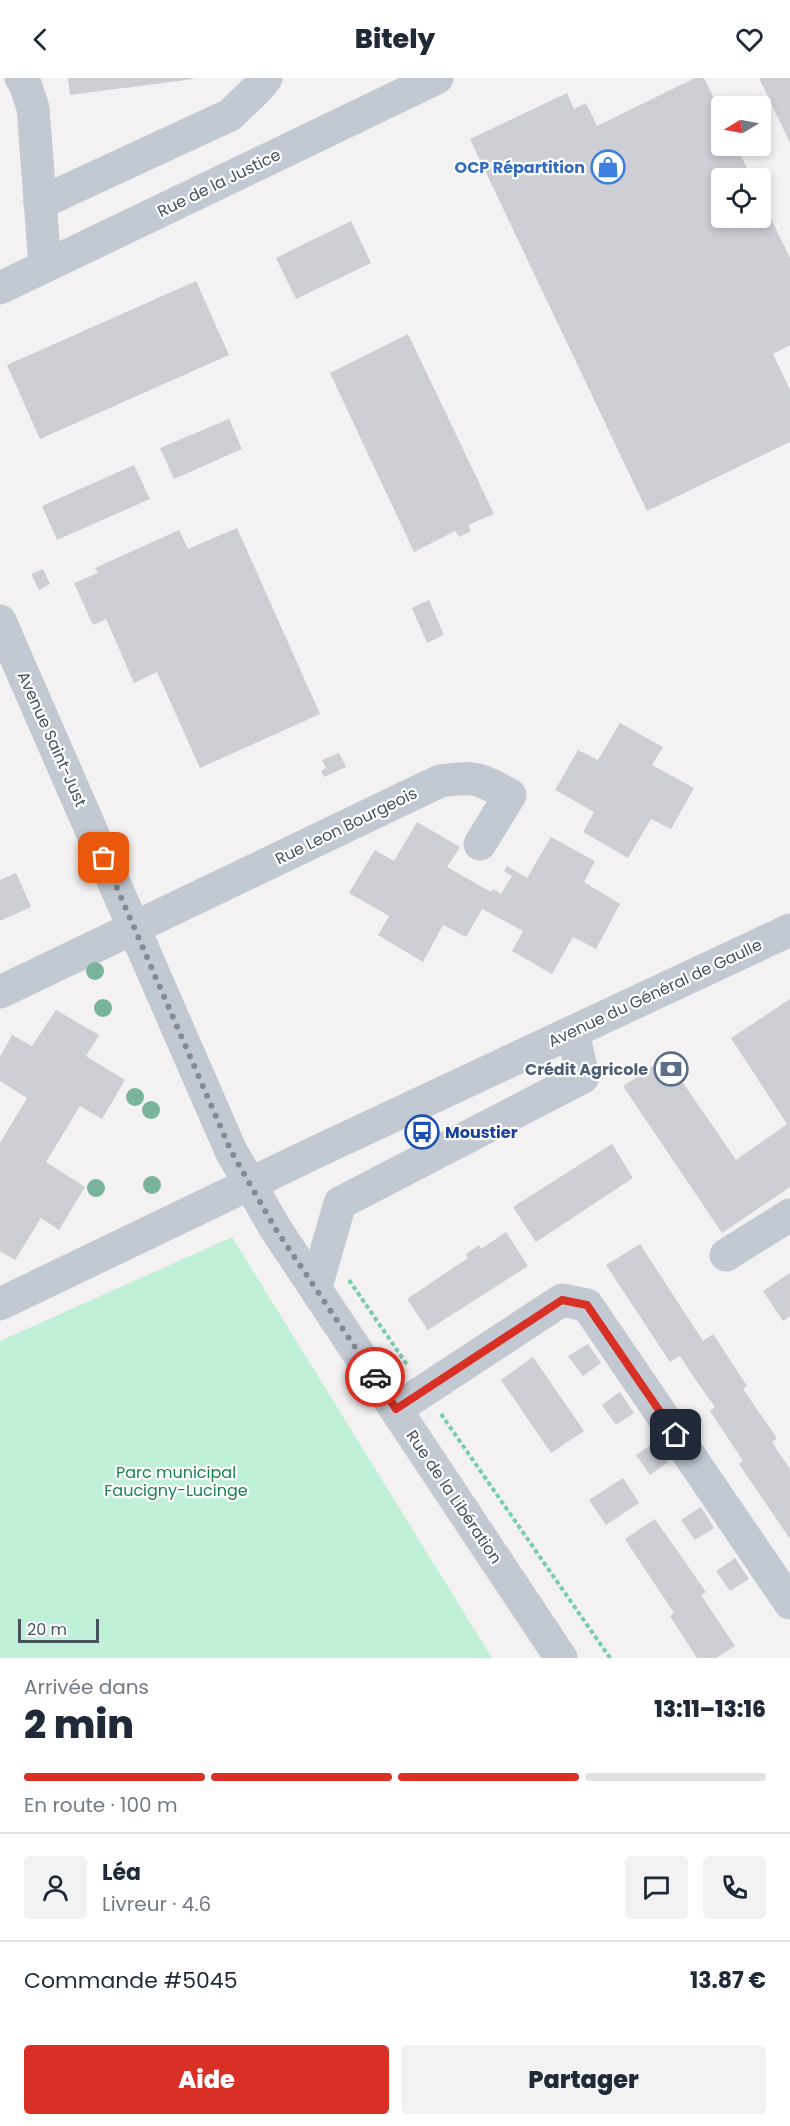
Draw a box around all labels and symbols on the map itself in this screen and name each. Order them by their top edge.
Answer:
north arrow [711,96,771,156]
street label: Rue de la Justice [153,143,285,223]
shop icon: OCP Répartition [590,149,626,185]
place label: OCP Répartition [455,156,585,179]
street label: Avenue Saint-Just [12,668,92,811]
street label: Rue Leon Bourgeois [271,782,421,870]
pin [78,832,129,883]
street label: Avenue du Général de Gaulle [544,933,766,1053]
bank icon: Crédit Agricole [653,1051,689,1087]
place label: Crédit Agricole [525,1058,648,1081]
bus stop icon: Moustier [404,1114,440,1150]
place label: Moustier [445,1121,518,1144]
courier [345,1347,405,1407]
pin [650,1409,701,1460]
street label: Rue de la Libération [401,1426,507,1568]
park label: Parc municipal Faucigny-Lucinge [104,1461,248,1502]
scale bar [18,1616,99,1644]

